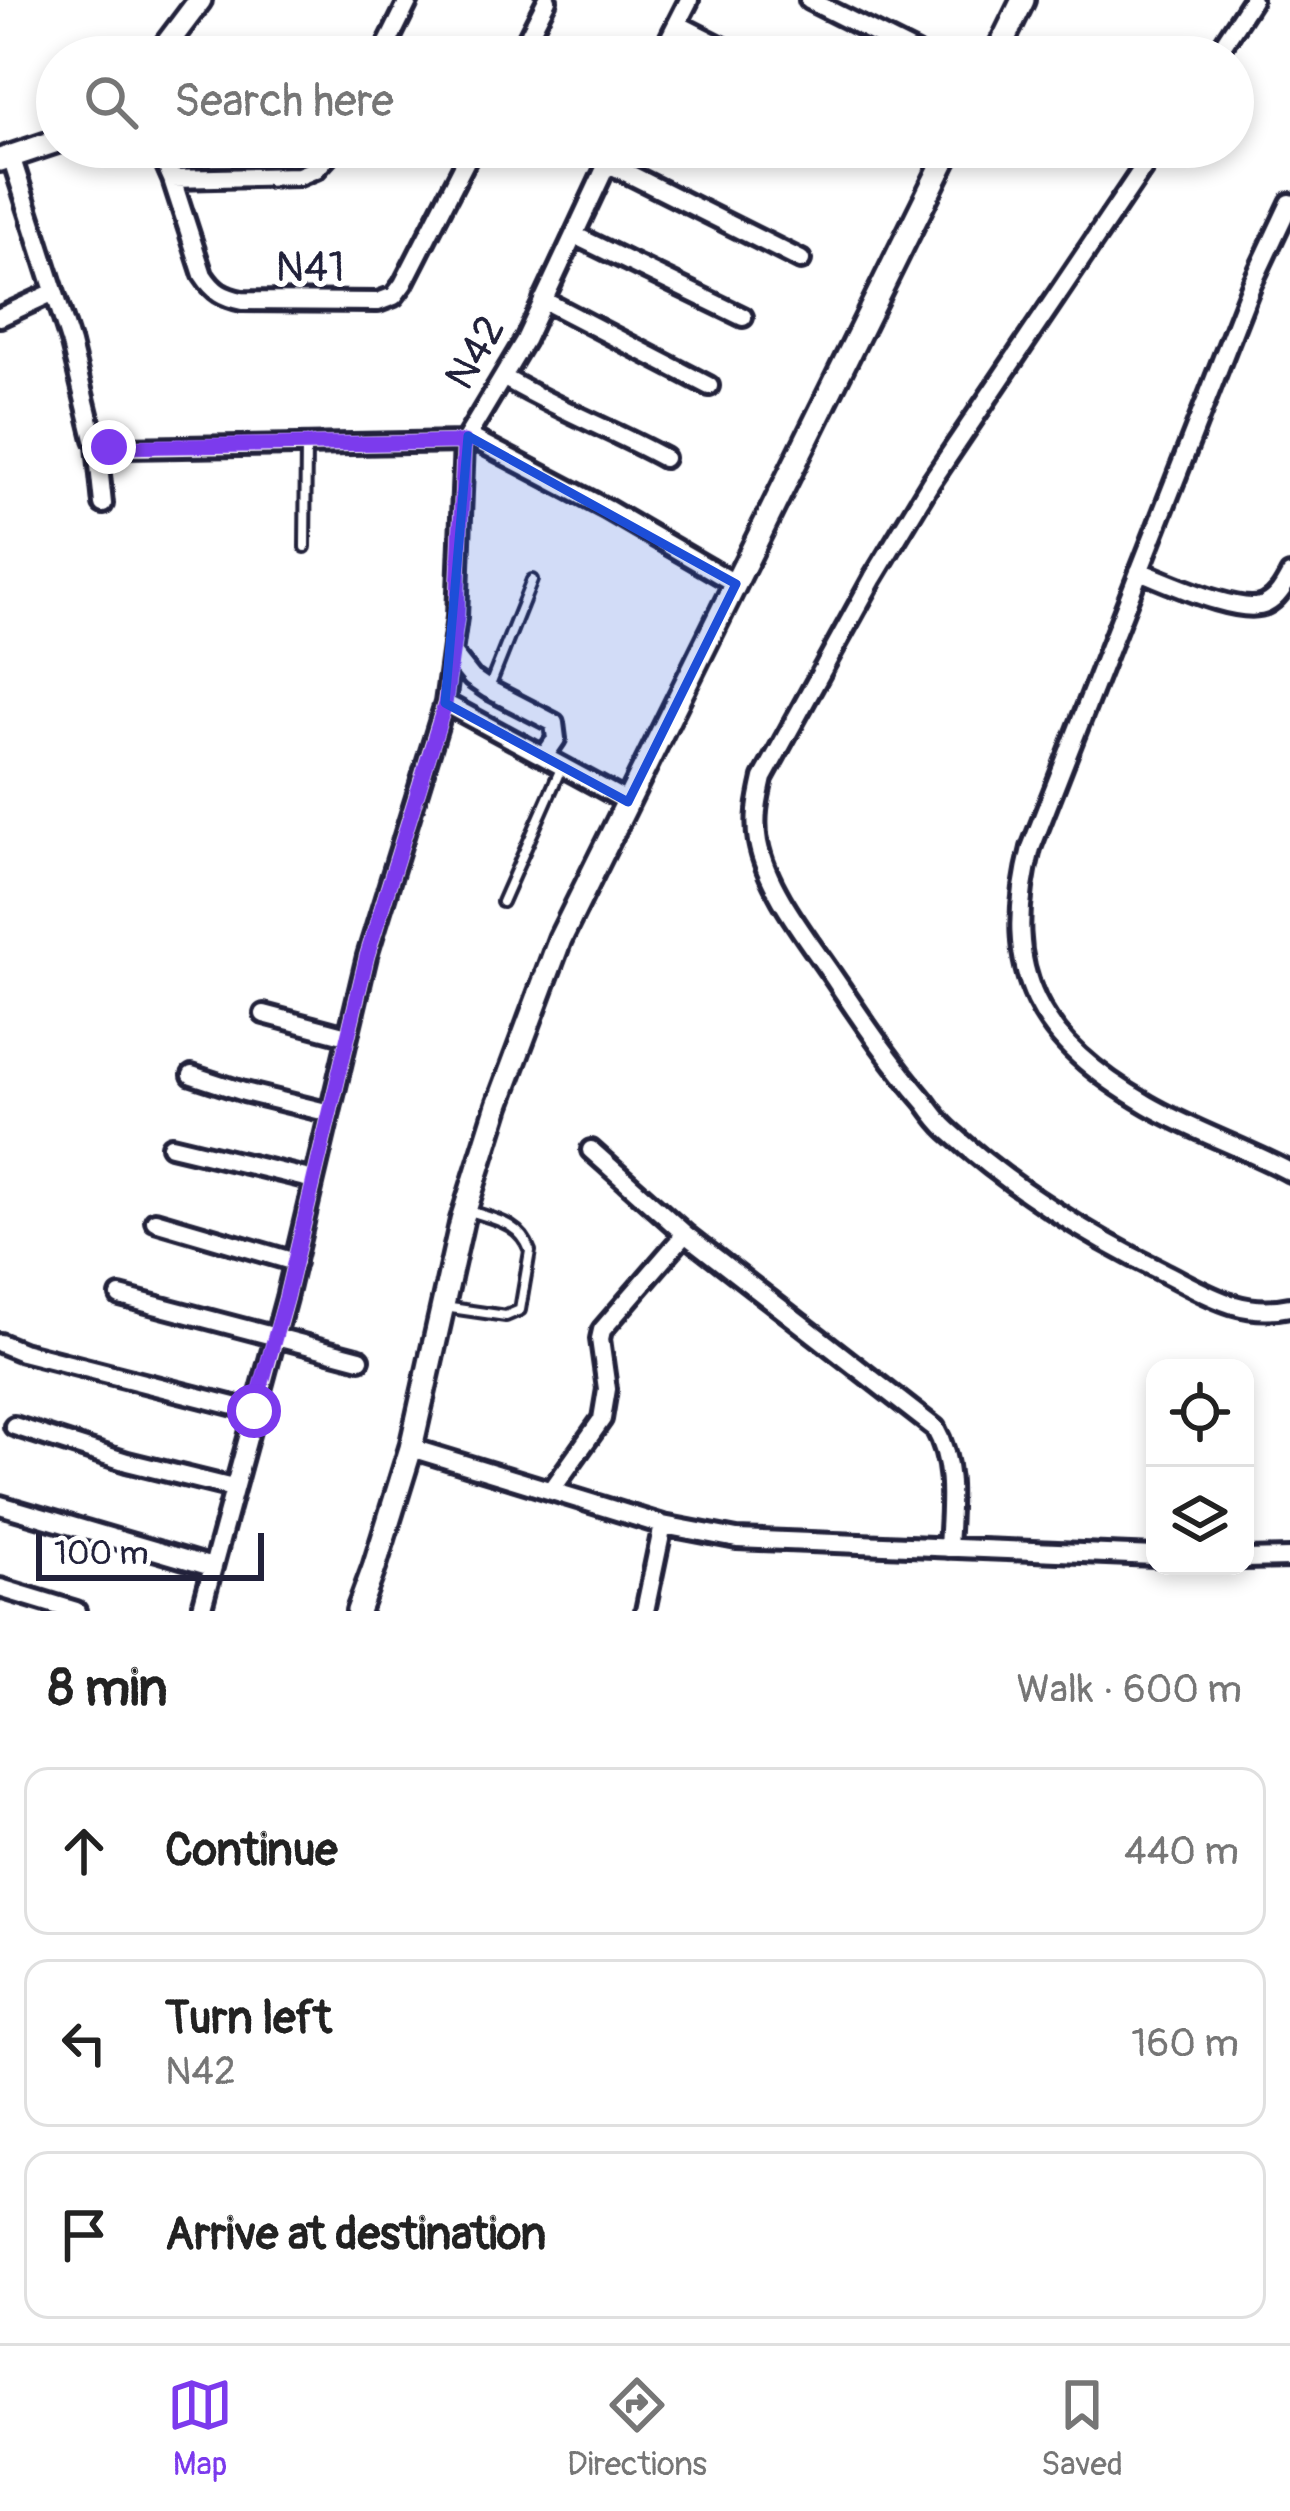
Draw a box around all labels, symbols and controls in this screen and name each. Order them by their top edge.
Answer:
search box [36,36,1254,168]
icon: search [78,69,144,135]
text: Search here [174,74,394,130]
street label: N41 [275,242,345,294]
street label: N42 [434,307,517,399]
route end [82,420,136,474]
map controls [1146,1359,1254,1575]
button: locate [1146,1359,1254,1467]
route start [227,1384,281,1438]
button: layers [1146,1467,1254,1575]
scale bar [36,1527,264,1580]
text: 100 m [54,1533,148,1574]
text: 8 min [48,1657,168,1721]
text: Walk · 600 m [1016,1665,1242,1714]
icon: ahead [51,1818,117,1884]
text: Continue [165,1823,338,1879]
text: 440 m [1124,1827,1239,1876]
text: Turn left [165,1991,332,2047]
icon: left [51,2010,117,2076]
text: 160 m [1131,2019,1239,2068]
text: N42 [165,2047,236,2096]
icon: arrive [51,2202,117,2268]
text: Arrive at destination [165,2207,546,2263]
tab: Map [167,2372,233,2485]
tab: Directions [567,2372,707,2485]
tab: Saved [1041,2372,1123,2485]

